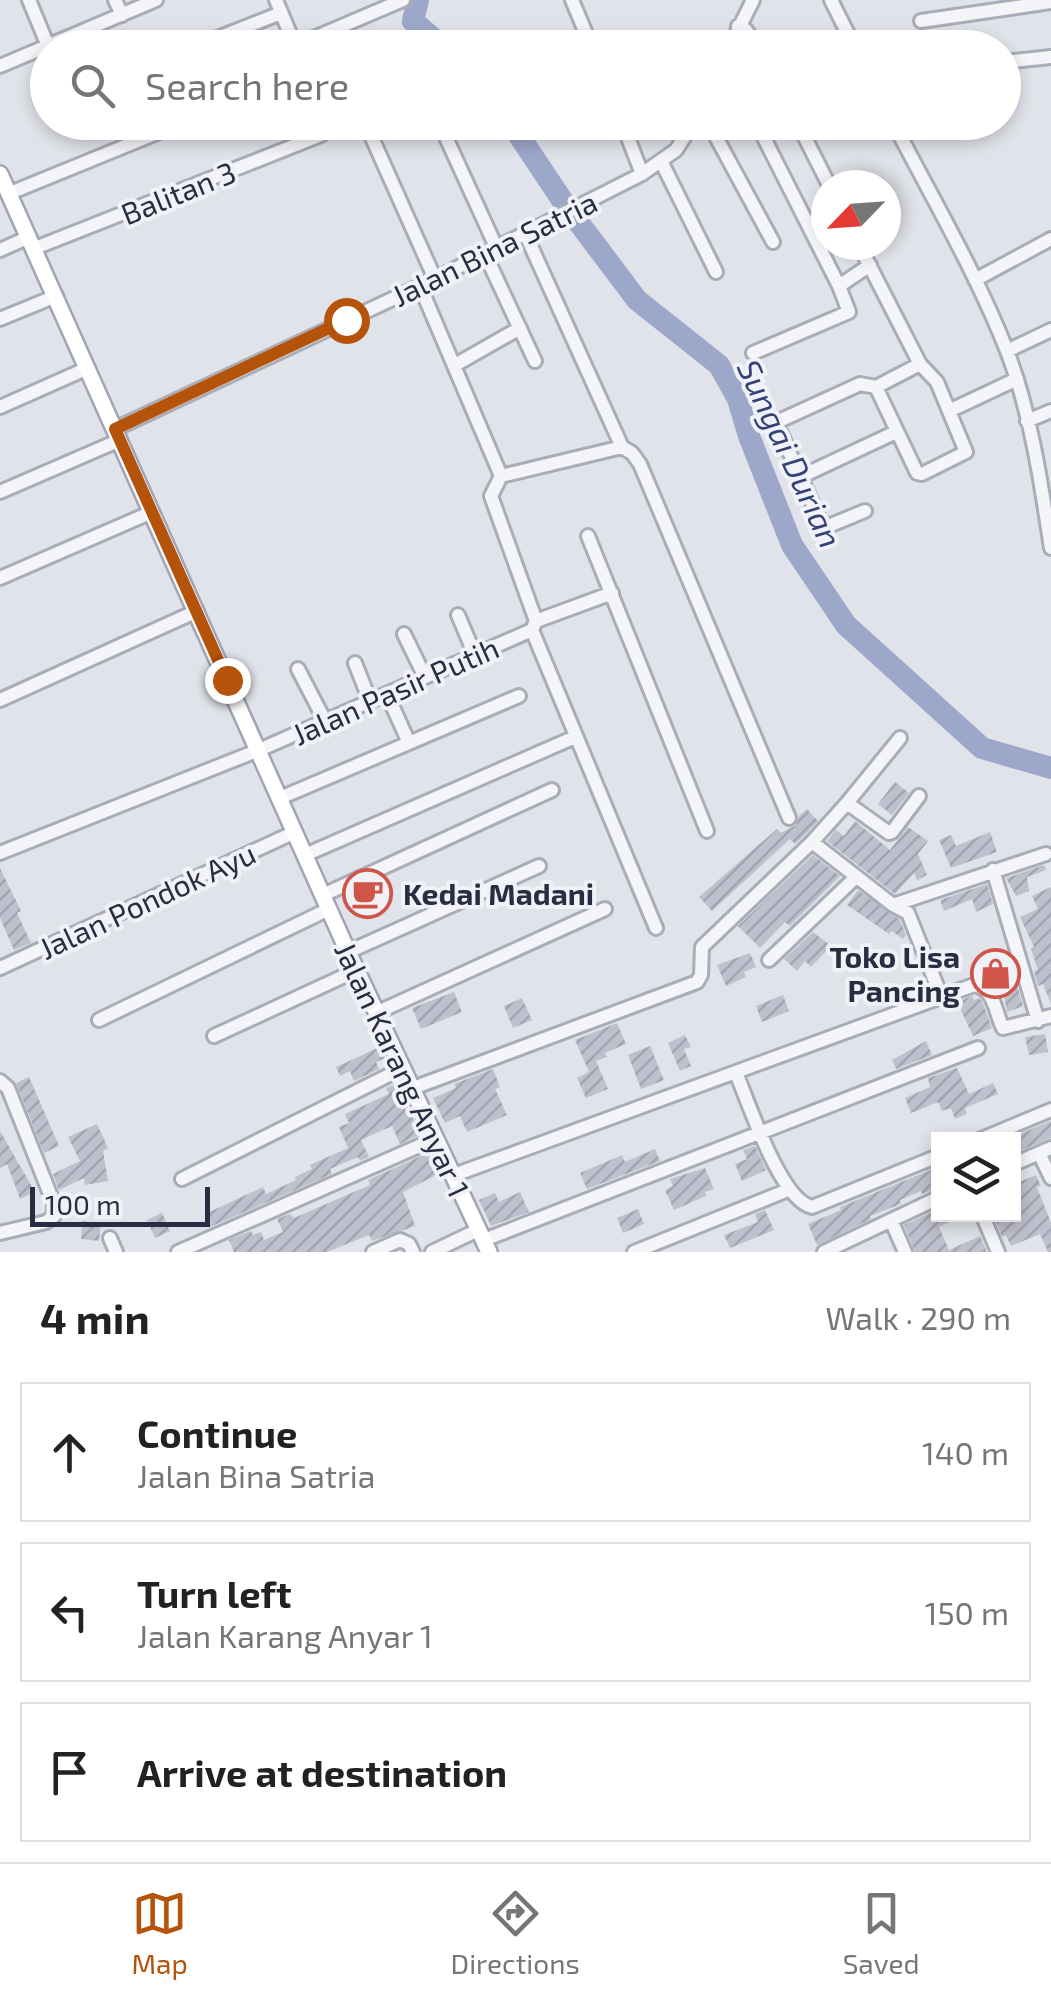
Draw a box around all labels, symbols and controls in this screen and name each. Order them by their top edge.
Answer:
search box [30,30,1021,140]
icon: search [65,58,120,113]
text: Search here [145,62,349,108]
street label: Balitan 3 [116,153,240,231]
north arrow [811,170,901,260]
street label: Jalan Bina Satria [386,183,602,313]
route start [324,298,370,344]
water label: Sungai Durian [730,353,851,553]
street label: Jalan Pasir Putih [286,628,504,752]
route end [205,658,251,704]
street label: Jalan Pondok Ayu [33,834,261,966]
cafe icon: Kedai Madani [342,867,394,919]
place label: Kedai Madani [403,875,594,911]
street label: Jalan Karang Anyar 1 [328,936,478,1202]
place label: Toko Lisa Pancing [829,938,961,1008]
shop icon: Toko Lisa Pancing [969,947,1021,999]
map controls [931,1132,1021,1222]
button: layers [931,1132,1021,1222]
scale bar [30,1182,210,1226]
text: 100 m [45,1187,121,1221]
text: 4 min [40,1292,150,1342]
text: Walk · 290 m [825,1298,1011,1336]
text: Continue [137,1410,297,1456]
icon: ahead [42,1425,97,1480]
text: 140 m [922,1433,1009,1471]
text: Jalan Bina Satria [137,1456,375,1494]
text: Turn left [137,1570,292,1616]
icon: left [42,1585,97,1640]
text: 150 m [925,1593,1009,1631]
text: Jalan Karang Anyar 1 [137,1616,433,1654]
icon: arrive [42,1745,97,1800]
text: Arrive at destination [137,1749,507,1795]
tab: Map [131,1886,188,1980]
tab: Directions [451,1886,580,1980]
tab: Saved [843,1886,920,1980]

